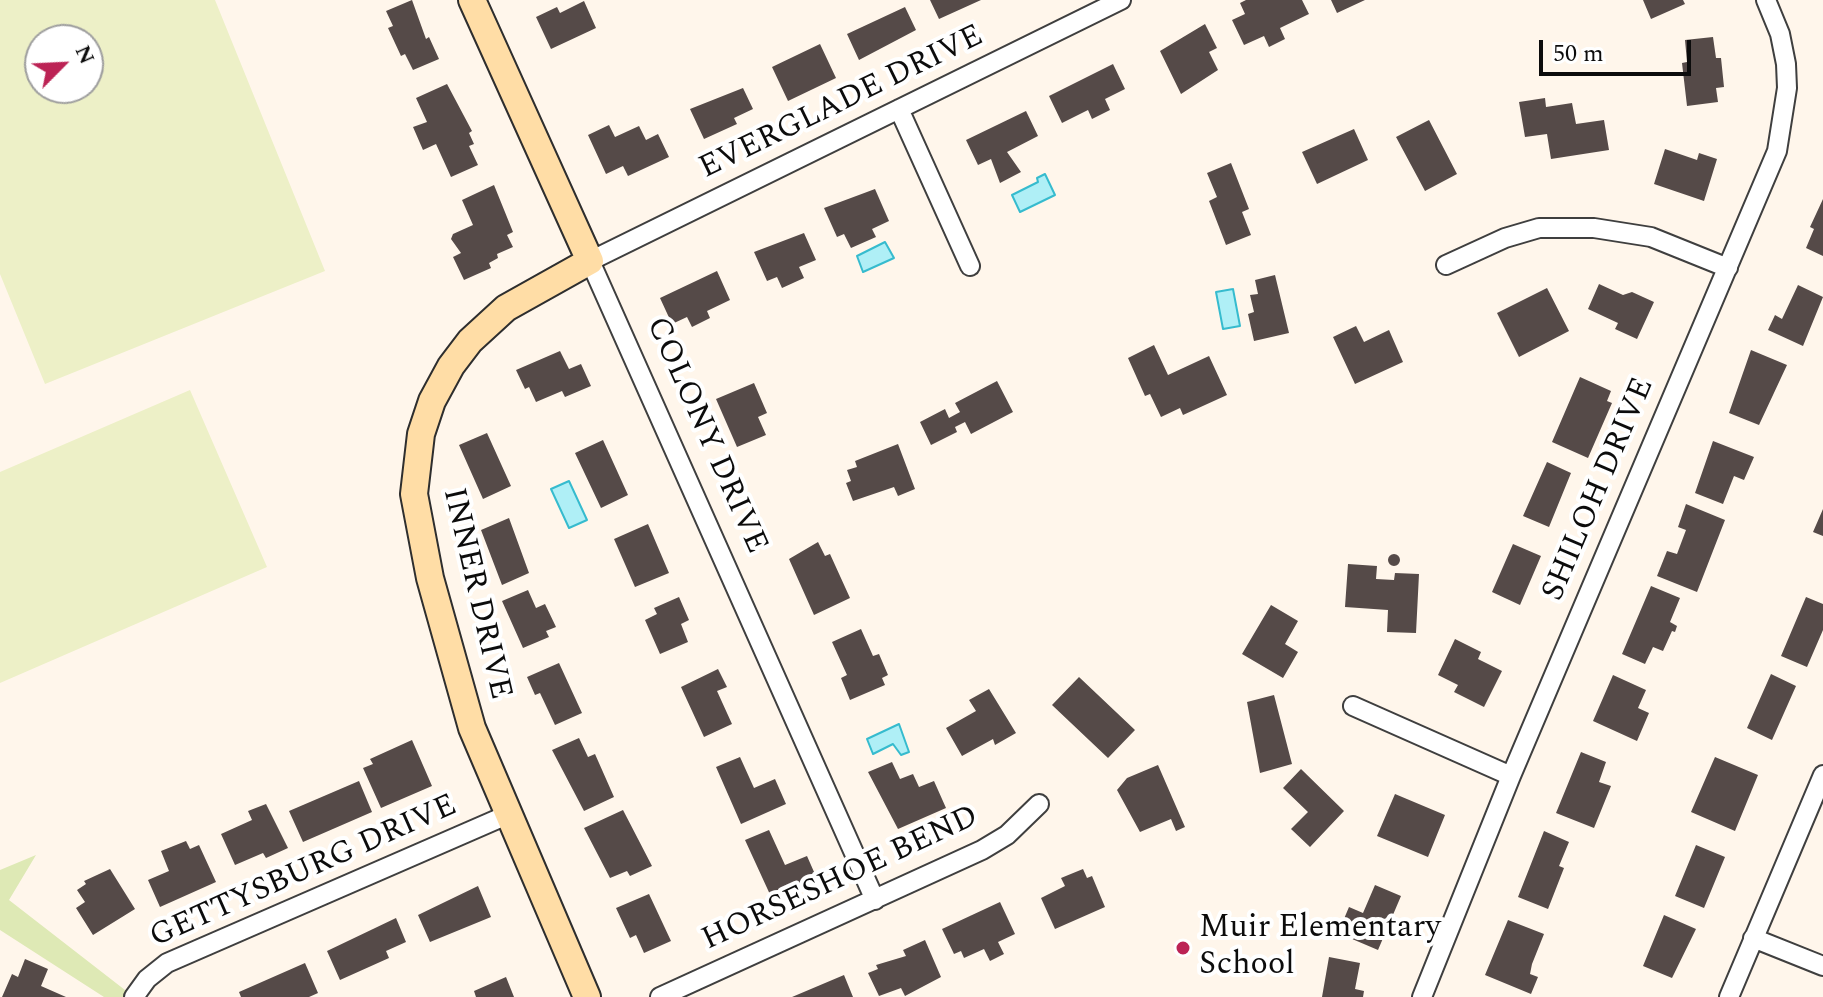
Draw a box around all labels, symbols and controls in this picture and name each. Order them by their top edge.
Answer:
street label: EVERGLADE DRIVE [694,19,990,189]
north arrow [24,24,104,104]
scale bar [1543,24,1695,74]
text: 50 m [1553,36,1604,72]
text: N [66,40,103,70]
street label: COLONY DRIVE [636,312,774,560]
street label: SHILOH DRIVE [1536,373,1664,607]
street label: INNER DRIVE [432,484,518,704]
street label: GETTYSBURG DRIVE [145,788,463,958]
street label: HORSESHOE BEND [697,799,985,961]
place label: Muir Elementary School [1199,911,1441,986]
marker: Muir Elementary School [1174,939,1192,957]

